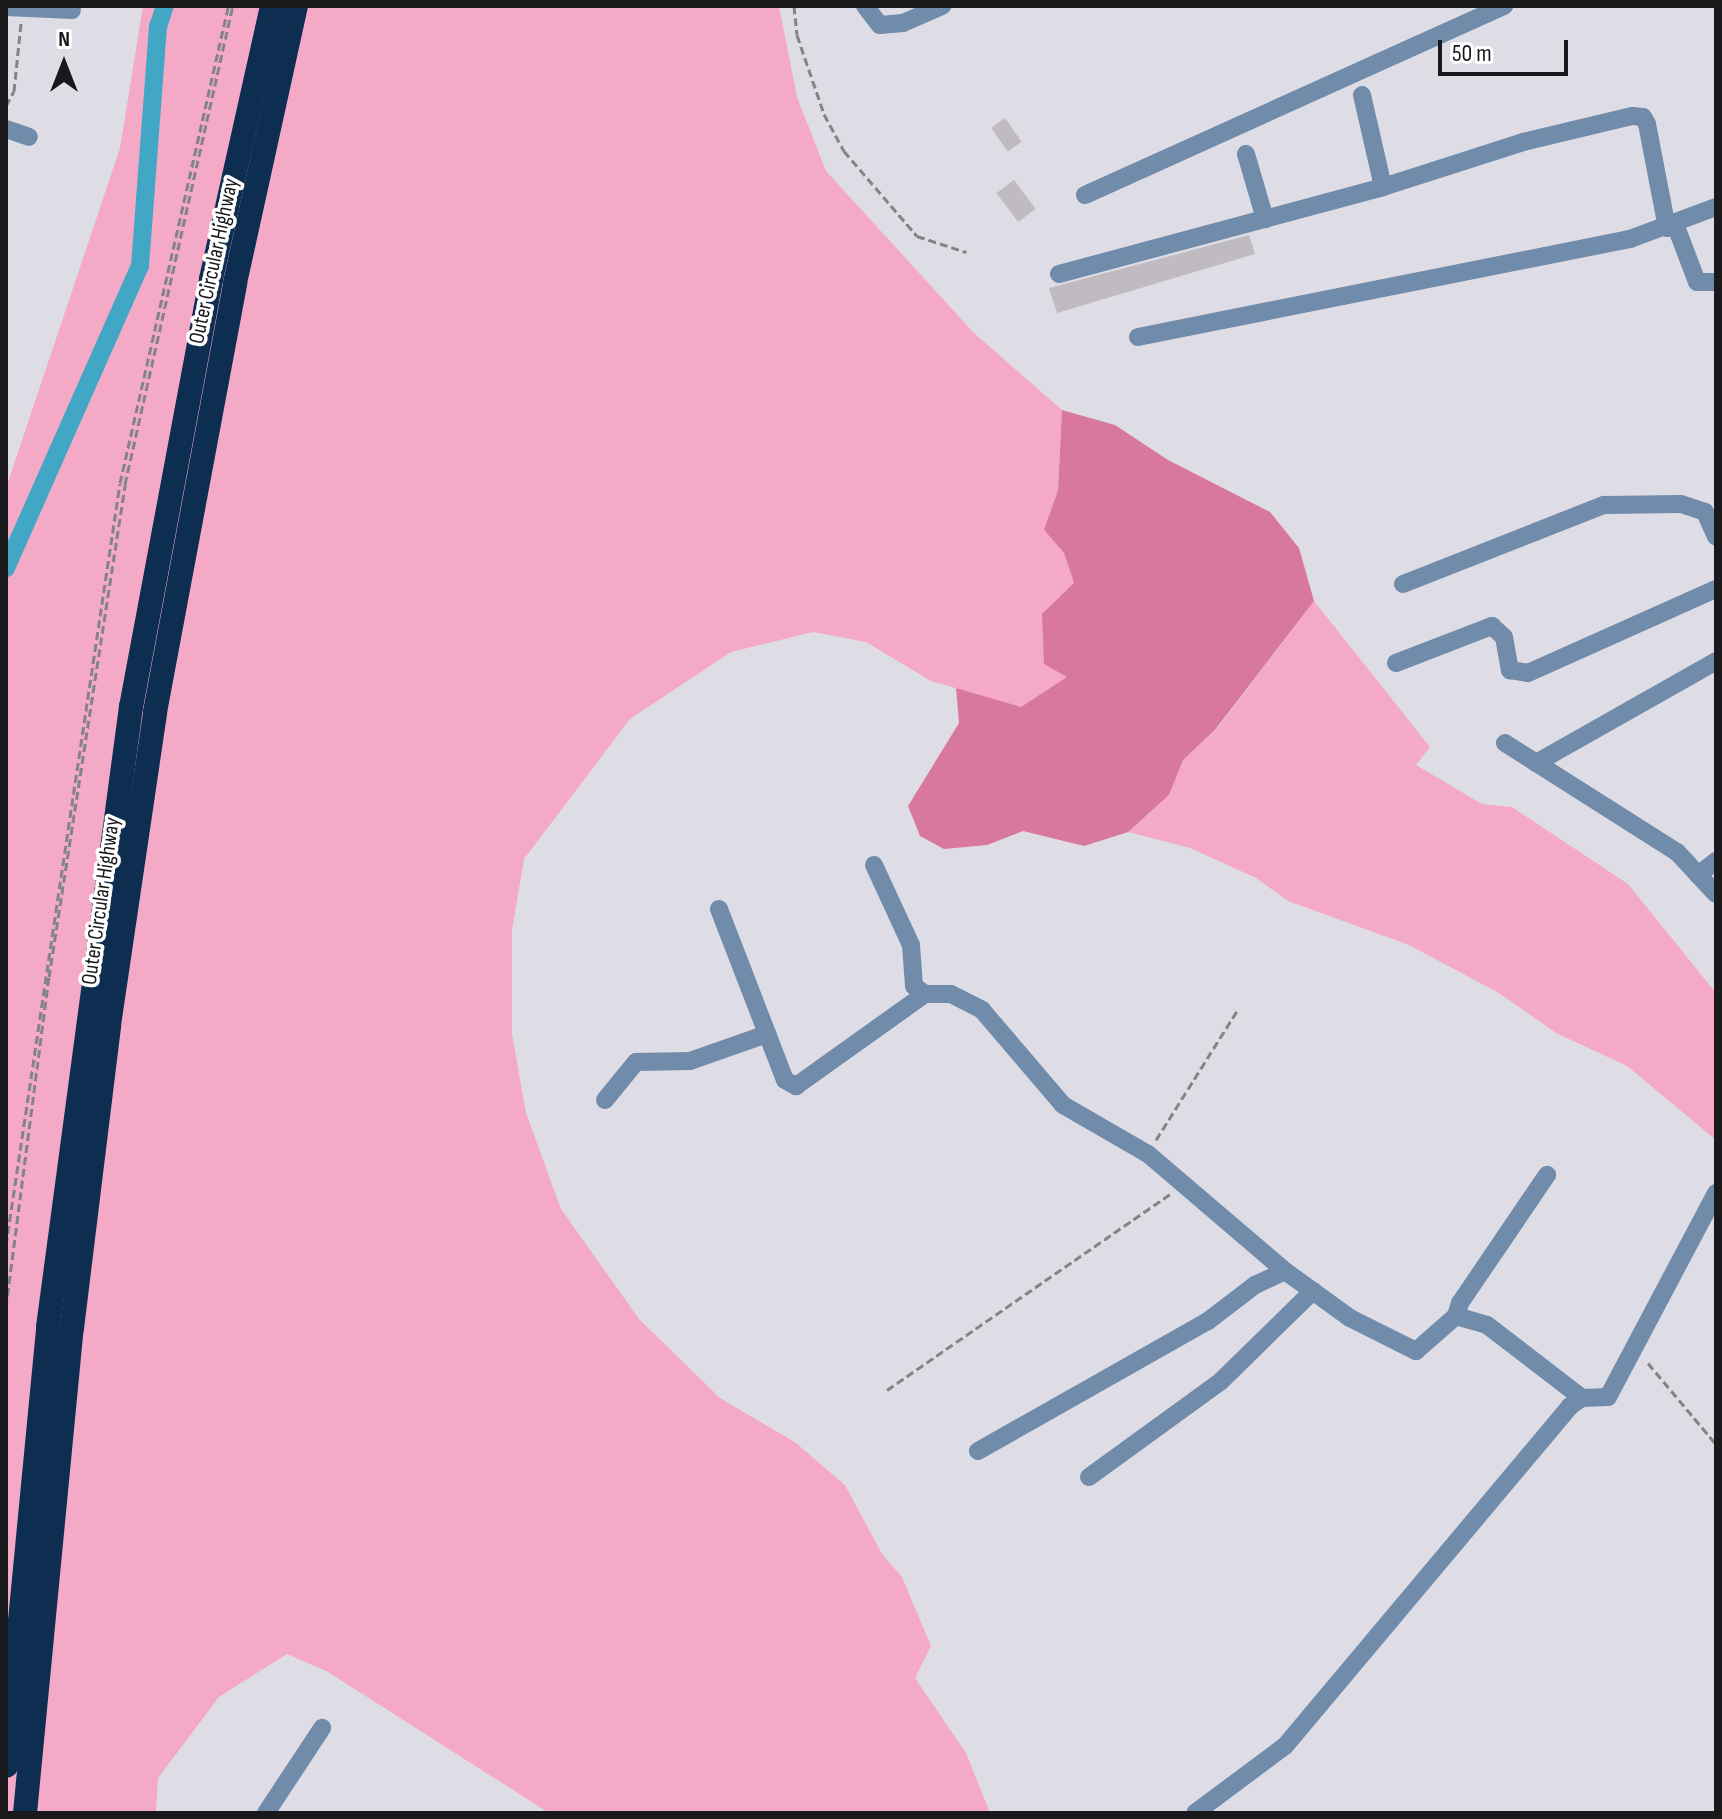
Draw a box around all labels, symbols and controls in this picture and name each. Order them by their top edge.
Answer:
north arrow [24,24,104,104]
scale bar [1442,24,1572,74]
text: N [58,26,70,53]
text: 50 m [1452,39,1492,68]
street label: Outer Circular Highway [184,176,244,346]
street label: Outer Circular Highway [76,816,126,986]

